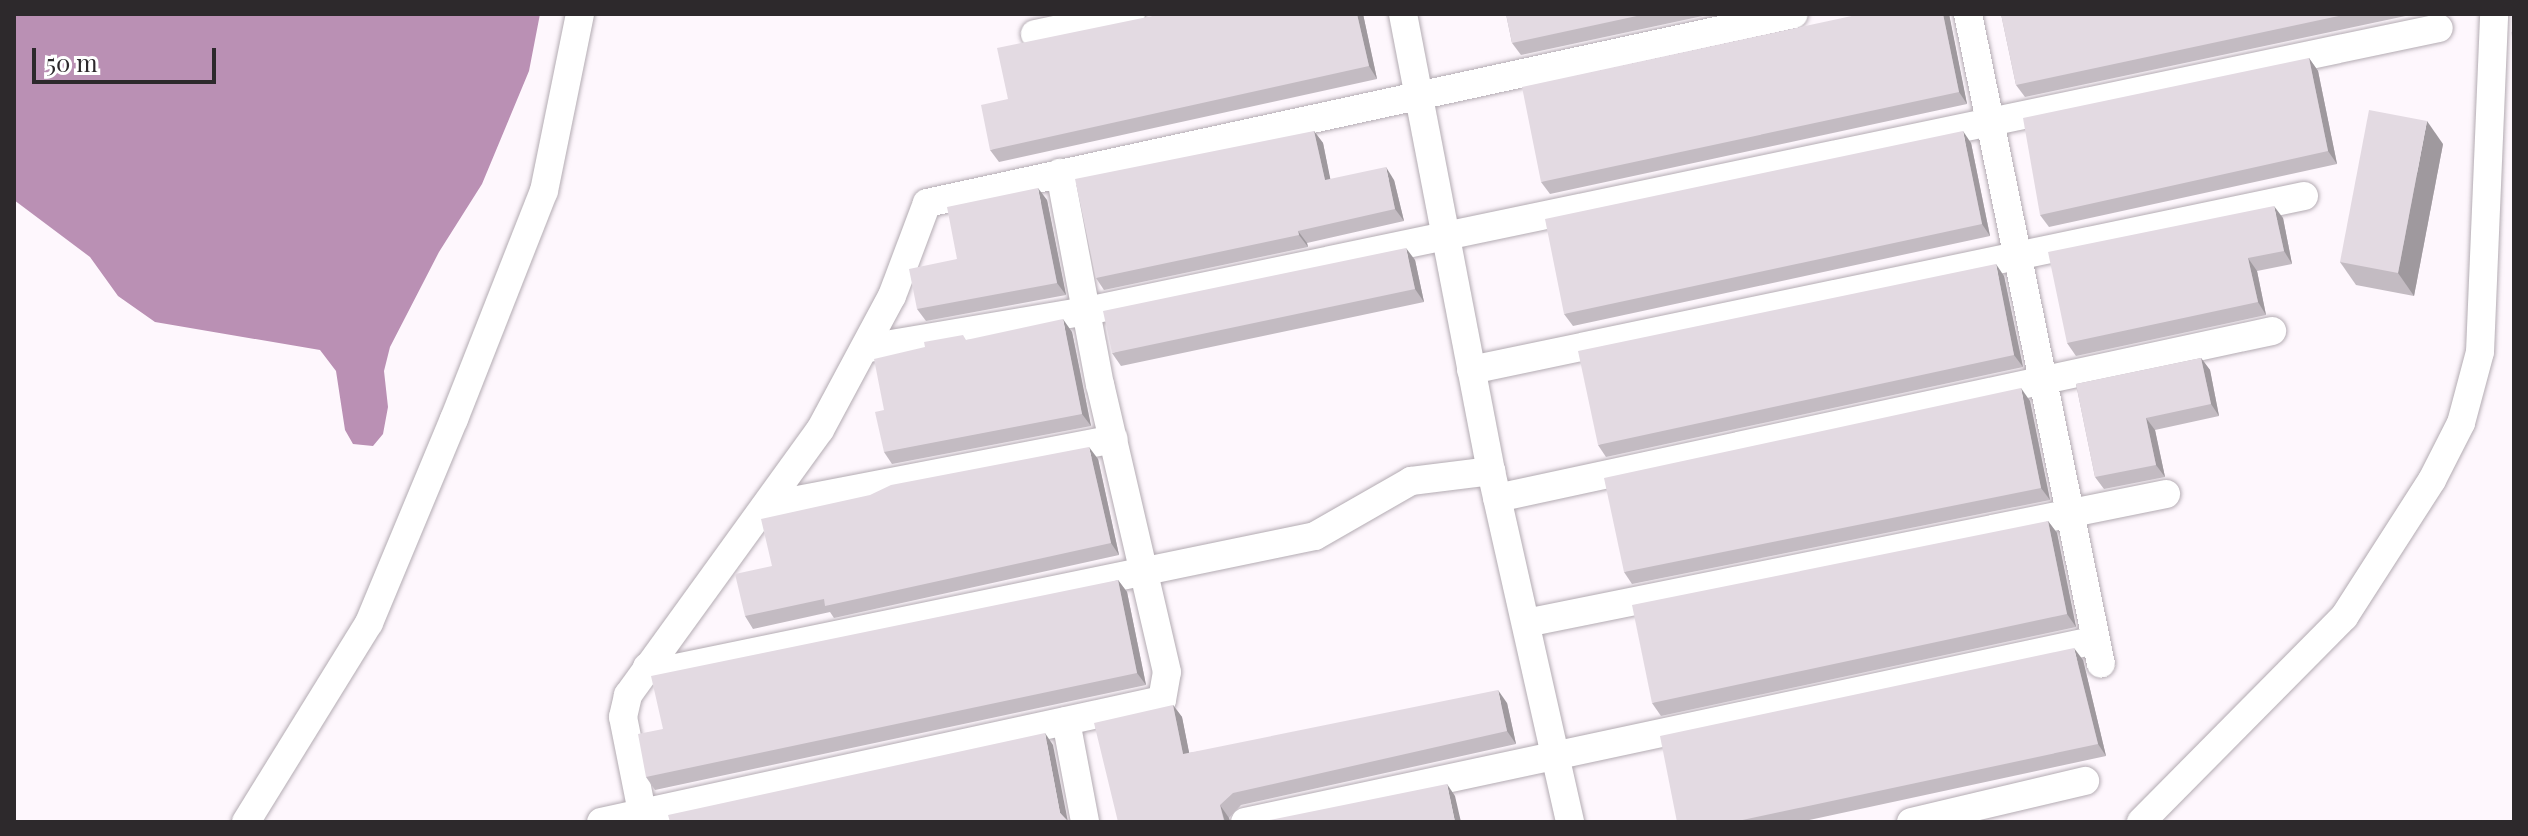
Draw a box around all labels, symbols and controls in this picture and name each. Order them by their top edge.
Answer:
scale bar [36,32,220,82]
text: 50 m [46,46,98,78]

